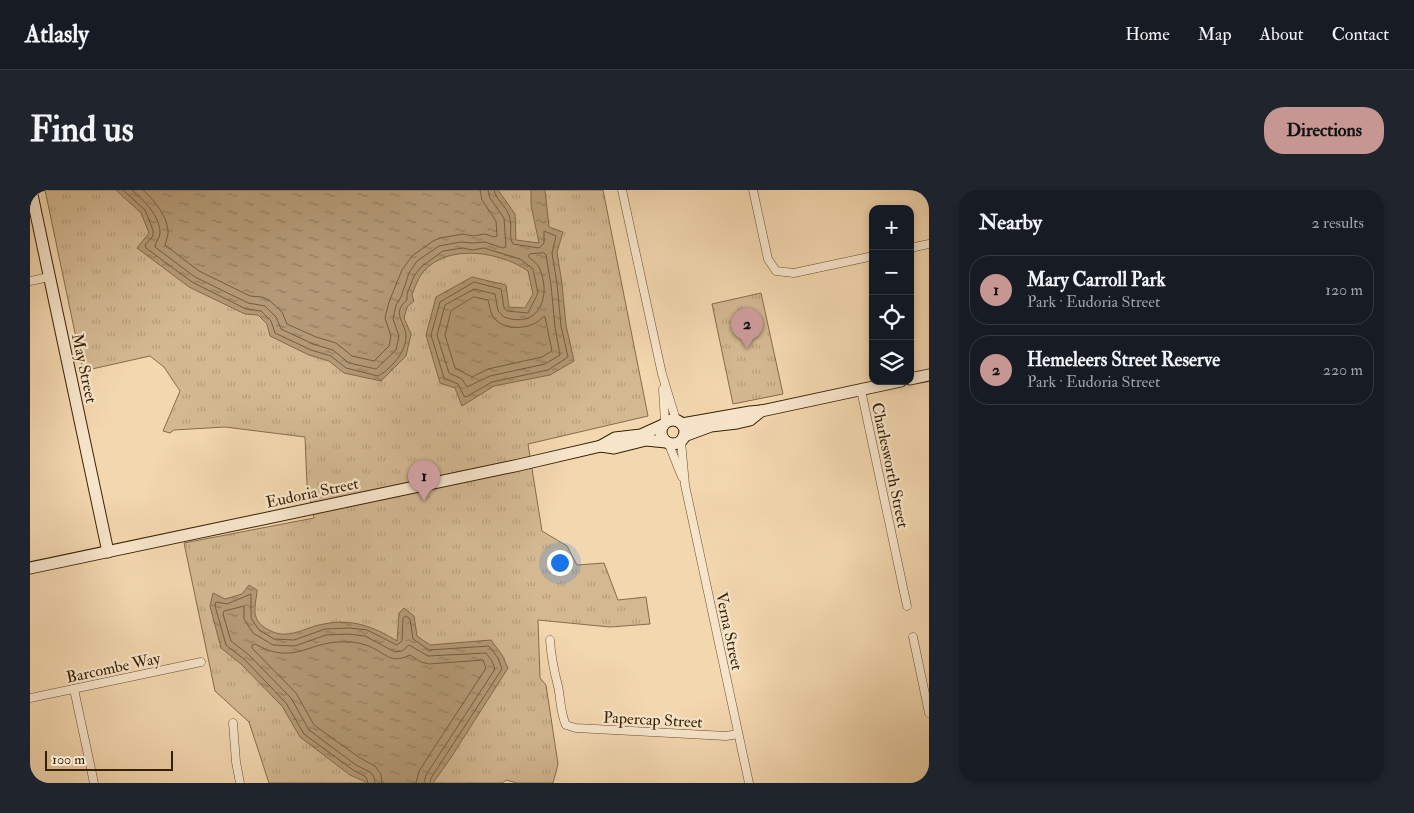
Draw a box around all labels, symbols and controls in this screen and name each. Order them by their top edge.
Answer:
text: Atlasly [25,19,89,50]
text: Home [1125,23,1170,46]
text: Map [1198,23,1232,46]
text: About [1260,23,1304,46]
text: Contact [1332,23,1389,46]
button: Directions [1264,107,1384,154]
text: Find us [30,108,134,152]
map controls [869,205,914,385]
button: + [869,205,914,250]
text: Nearby [979,209,1042,236]
text: 2 results [1311,213,1364,233]
button: − [869,250,914,295]
text: Mary Carroll Park [1027,268,1166,292]
text: 1 [993,280,999,300]
text: 120 m [1325,280,1363,300]
text: Park · Eudoria Street [1027,292,1160,312]
button: locate [869,295,914,340]
pin: 2 [731,308,763,349]
street label: May Street [67,332,101,405]
button: layers [869,340,914,385]
text: Hemeleers Street Reserve [1027,348,1220,372]
text: 2 [992,360,1000,380]
text: 220 m [1323,360,1363,380]
text: Park · Eudoria Street [1027,372,1160,392]
street label: Charlesworth Street [867,401,913,530]
pin: 1 [408,460,440,501]
street label: Eudoria Street [264,473,360,513]
your location [547,550,573,576]
street label: Verna Street [711,590,747,672]
street label: Barcombe Way [64,648,163,688]
street label: Papercap Street [603,707,703,734]
scale bar [45,748,172,771]
text: 100 m [52,751,85,768]

